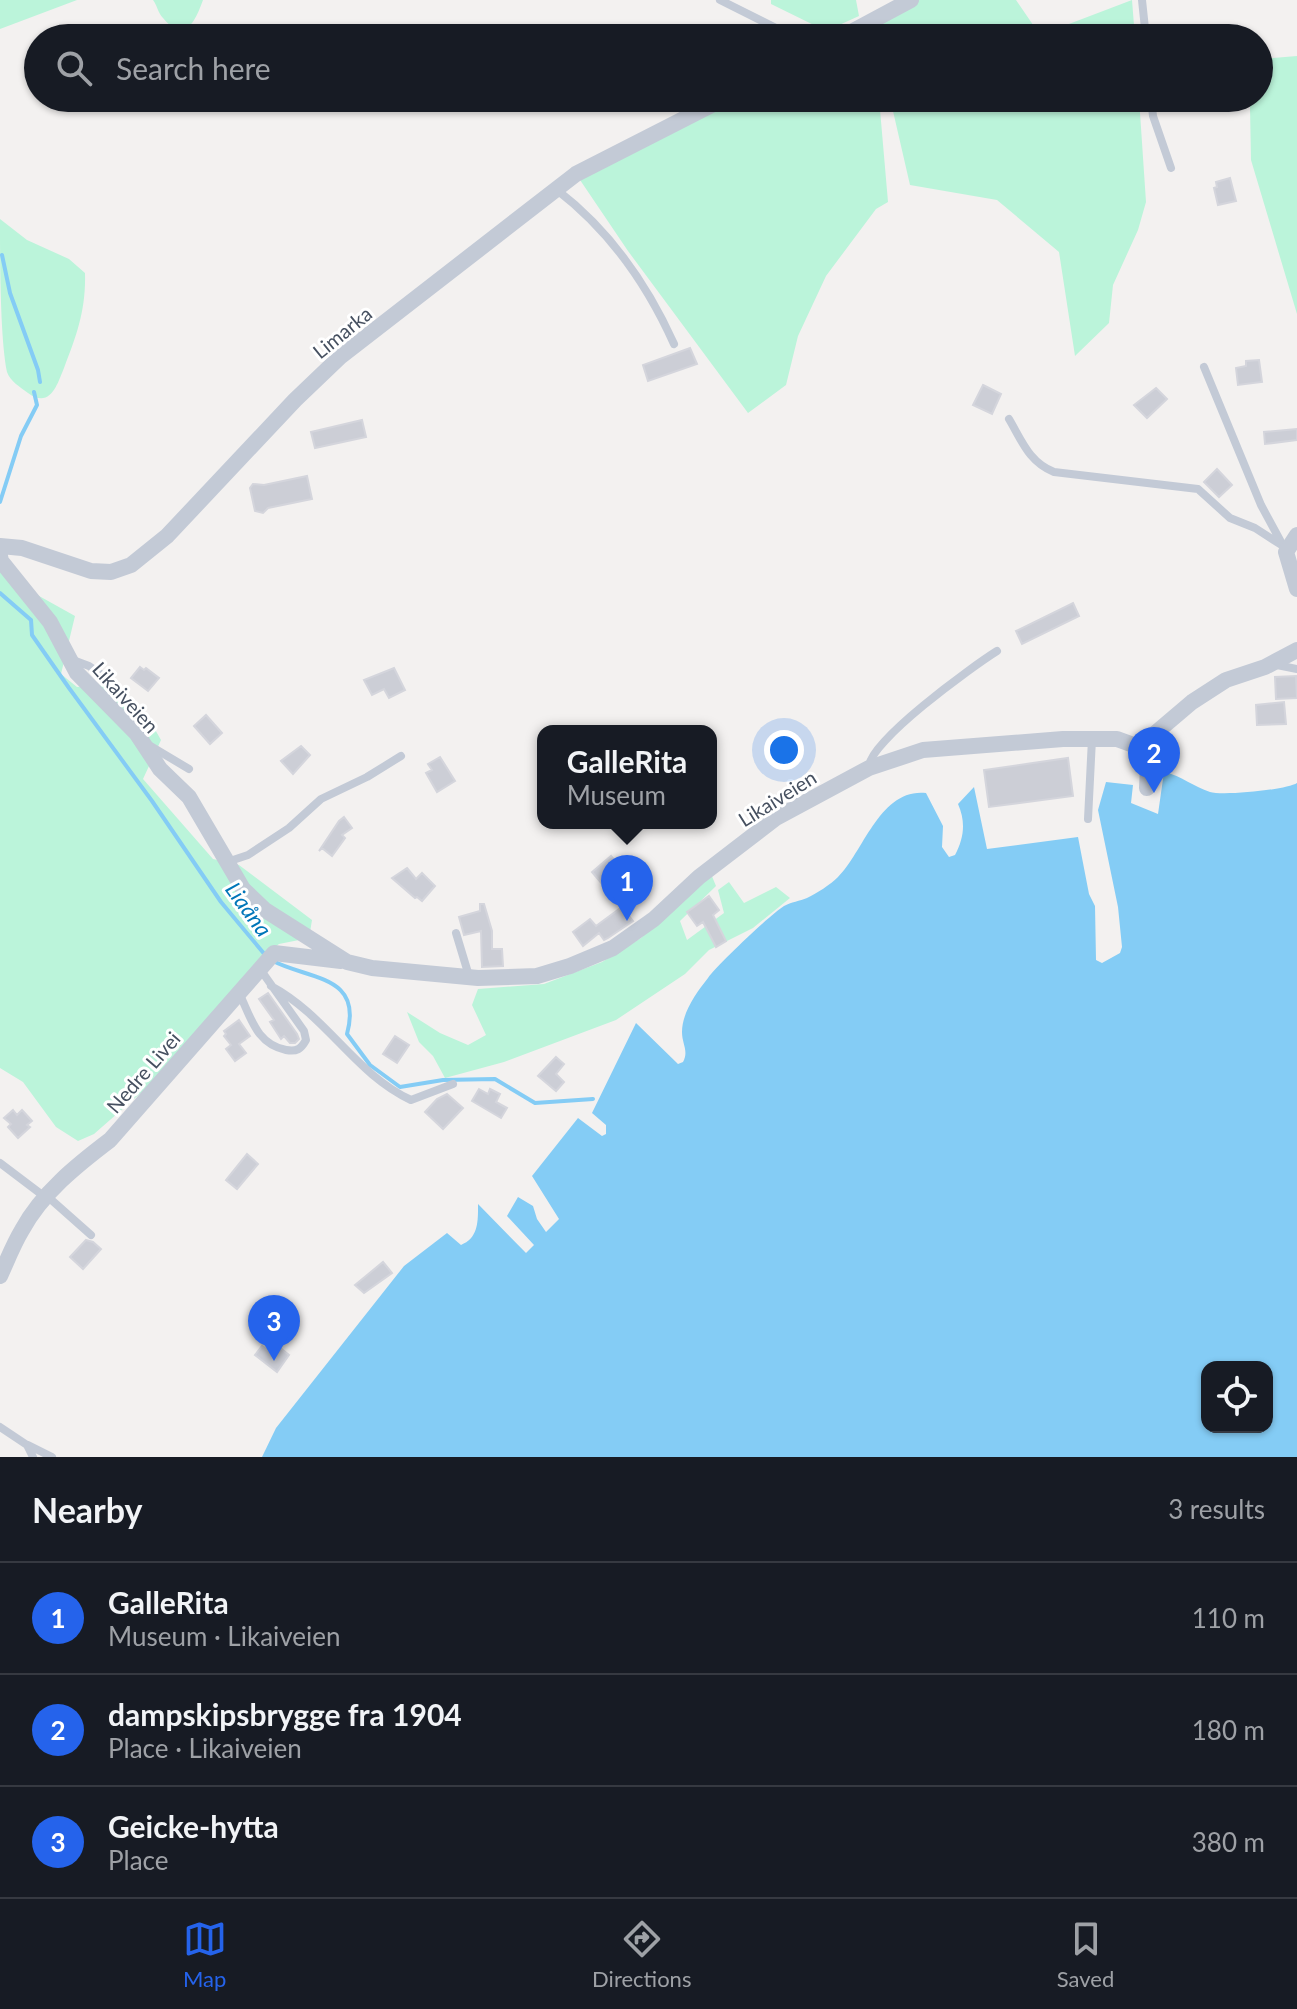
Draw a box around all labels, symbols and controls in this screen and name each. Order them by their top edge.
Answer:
search box [24,24,1273,112]
icon: search [52,46,96,90]
text: Search here [116,50,271,86]
street label: Limarka [308,301,376,363]
street label: Likaiveien [88,657,164,737]
popup [537,725,717,829]
pin: 2 [1128,727,1180,793]
your location [764,730,804,770]
text: GalleRita [567,743,687,779]
street label: Likaiveien [734,765,820,831]
text: Museum [567,779,666,811]
pin: 1 [601,855,653,921]
water label: Liaåna [220,876,278,942]
street label: Nedre Livei [101,1026,185,1118]
pin: 3 [248,1295,300,1361]
map controls [1201,1361,1273,1433]
button: locate [1201,1361,1273,1433]
text: Nearby [32,1489,143,1530]
text: 3 results [1168,1493,1265,1525]
text: GalleRita [108,1584,229,1620]
text: 1 [50,1602,66,1634]
text: 110 m [1192,1602,1265,1634]
text: Museum · Likaiveien [108,1620,341,1652]
text: dampskipsbrygge fra 1904 [108,1696,462,1732]
text: 2 [50,1714,66,1746]
text: 180 m [1192,1714,1265,1746]
text: Place · Likaiveien [108,1732,302,1764]
text: Geicke-hytta [108,1808,279,1844]
text: 3 [50,1826,66,1858]
text: 380 m [1192,1826,1265,1858]
text: Place [108,1844,169,1876]
tab: Map [183,1917,227,1992]
tab: Directions [592,1917,691,1992]
tab: Saved [1057,1917,1114,1992]

